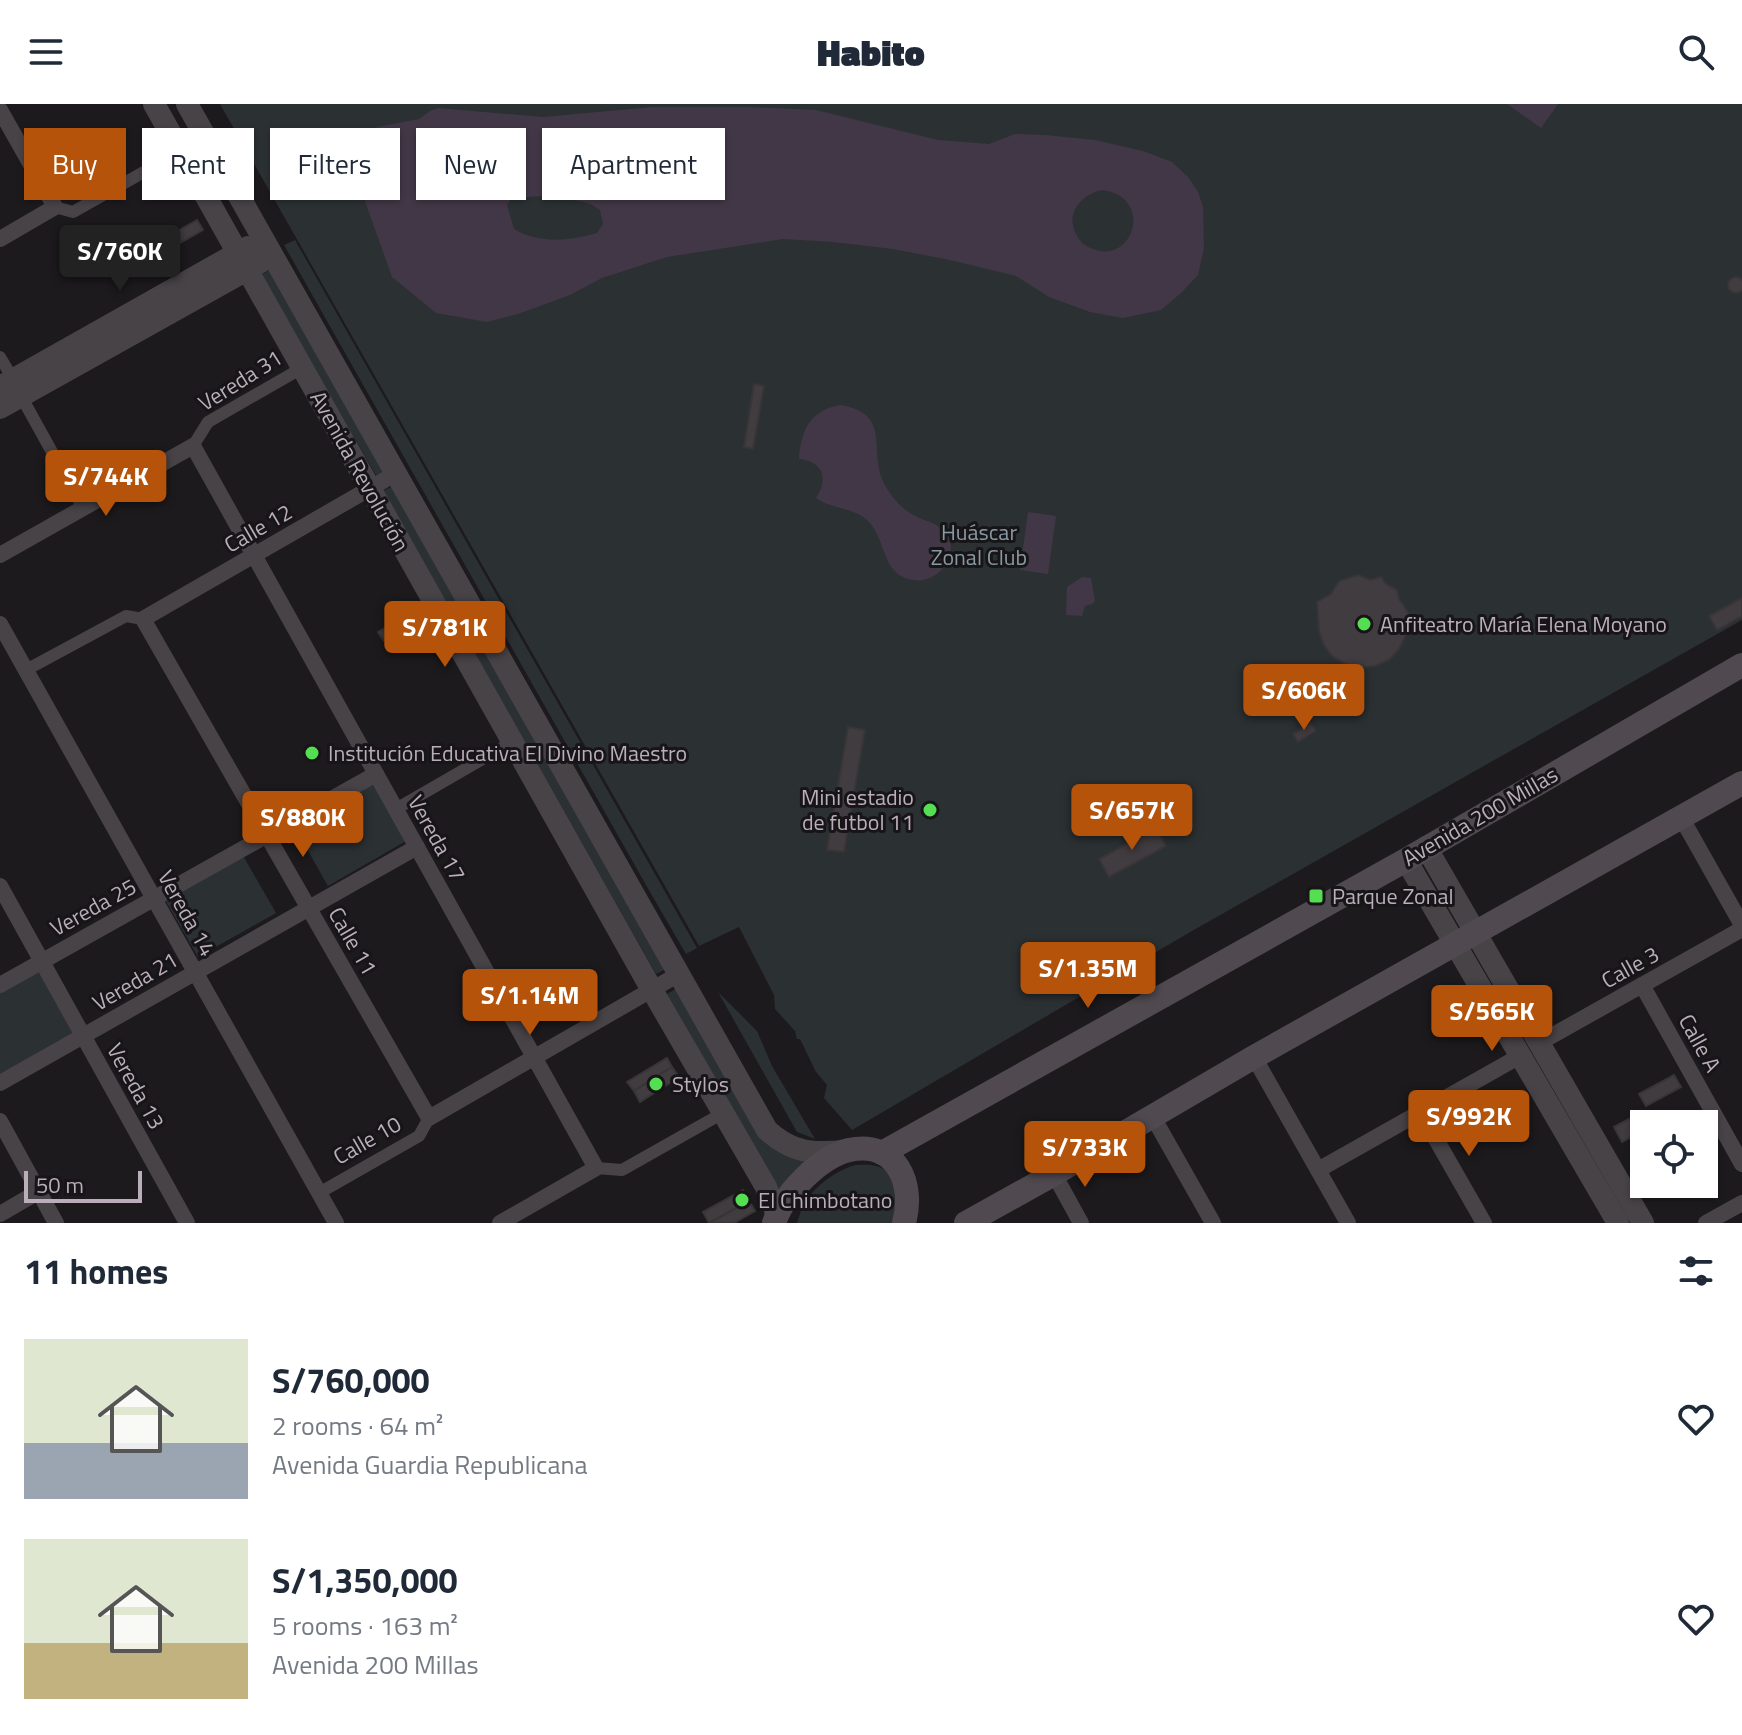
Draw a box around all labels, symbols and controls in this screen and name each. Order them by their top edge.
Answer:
text: Habito [817,25,925,80]
icon: menu [24,30,68,74]
icon: search [1674,30,1718,74]
chip: Buy [24,128,126,200]
chip: Rent [142,128,254,200]
chip: Filters [270,128,400,200]
chip: New [416,128,526,200]
chip: Apartment [542,128,725,200]
pin: S/760K [55,225,185,293]
text: S/760K [77,231,163,270]
street label: Vereda 31 [191,341,289,419]
street label: Avenida Revolución [302,384,418,558]
pin: S/744K [41,450,171,518]
text: S/744K [63,456,149,495]
street label: Calle 12 [218,495,298,561]
park label: Huáscar Zonal Club [931,515,1027,574]
pin: S/781K [380,601,510,669]
text: S/781K [402,607,488,646]
place label: Anfiteatro María Elena Moyano [1380,607,1667,641]
marker: Anfiteatro María Elena Moyano [1355,615,1373,633]
pin: S/606K [1239,664,1369,732]
text: S/606K [1261,670,1347,709]
place label: Institución Educativa El Divino Maestro [328,736,687,770]
marker: Institución Educativa El Divino Maestro [303,744,321,762]
street label: Avenida 200 Millas [1396,758,1564,874]
place label: Mini estadio de futbol 11 [801,780,914,839]
pin: S/657K [1067,784,1197,852]
street label: Vereda 17 [399,789,475,887]
text: S/657K [1089,790,1175,829]
pin: S/880K [238,791,368,859]
text: S/880K [260,797,346,836]
marker: Mini estadio de futbol 11 [921,801,939,819]
street label: Vereda 14 [149,864,225,962]
street label: Vereda 25 [44,869,142,945]
place label: Parque Zonal [1332,879,1454,913]
marker: Parque Zonal [1307,887,1325,905]
street label: Calle 11 [320,901,386,981]
street label: Calle 3 [1595,937,1665,997]
pin: S/1.35M [1014,942,1162,1010]
street label: Vereda 21 [86,943,184,1019]
text: S/1.35M [1039,948,1137,987]
pin: S/1.14M [456,969,604,1037]
text: S/1.14M [481,975,579,1014]
pin: S/565K [1427,985,1557,1053]
text: S/565K [1449,991,1535,1030]
street label: Calle A [1670,1008,1730,1078]
street label: Vereda 13 [98,1037,174,1135]
place label: Stylos [672,1067,729,1101]
marker: Stylos [647,1075,665,1093]
pin: S/992K [1404,1090,1534,1158]
text: S/992K [1426,1096,1512,1135]
street label: Calle 10 [327,1107,407,1173]
map controls [1630,1110,1718,1198]
button: locate [1630,1110,1718,1198]
pin: S/733K [1020,1121,1150,1189]
text: S/733K [1042,1127,1128,1166]
scale bar [24,1167,142,1203]
text: 50 m [36,1168,84,1202]
place label: El Chimbotano [758,1183,892,1217]
marker: El Chimbotano [733,1191,751,1209]
text: 11 homes [24,1245,168,1297]
icon: filters [1674,1249,1718,1293]
text: S/760,000 [272,1354,430,1406]
icon: home [88,1371,184,1467]
icon: heart [1674,1397,1718,1441]
text: 2 rooms · 64 m² [272,1406,443,1445]
text: Avenida Guardia Republicana [272,1445,587,1484]
text: S/1,350,000 [272,1554,458,1606]
icon: home [88,1571,184,1667]
icon: heart [1674,1597,1718,1641]
text: 5 rooms · 163 m² [272,1606,458,1645]
text: Avenida 200 Millas [272,1645,479,1684]

